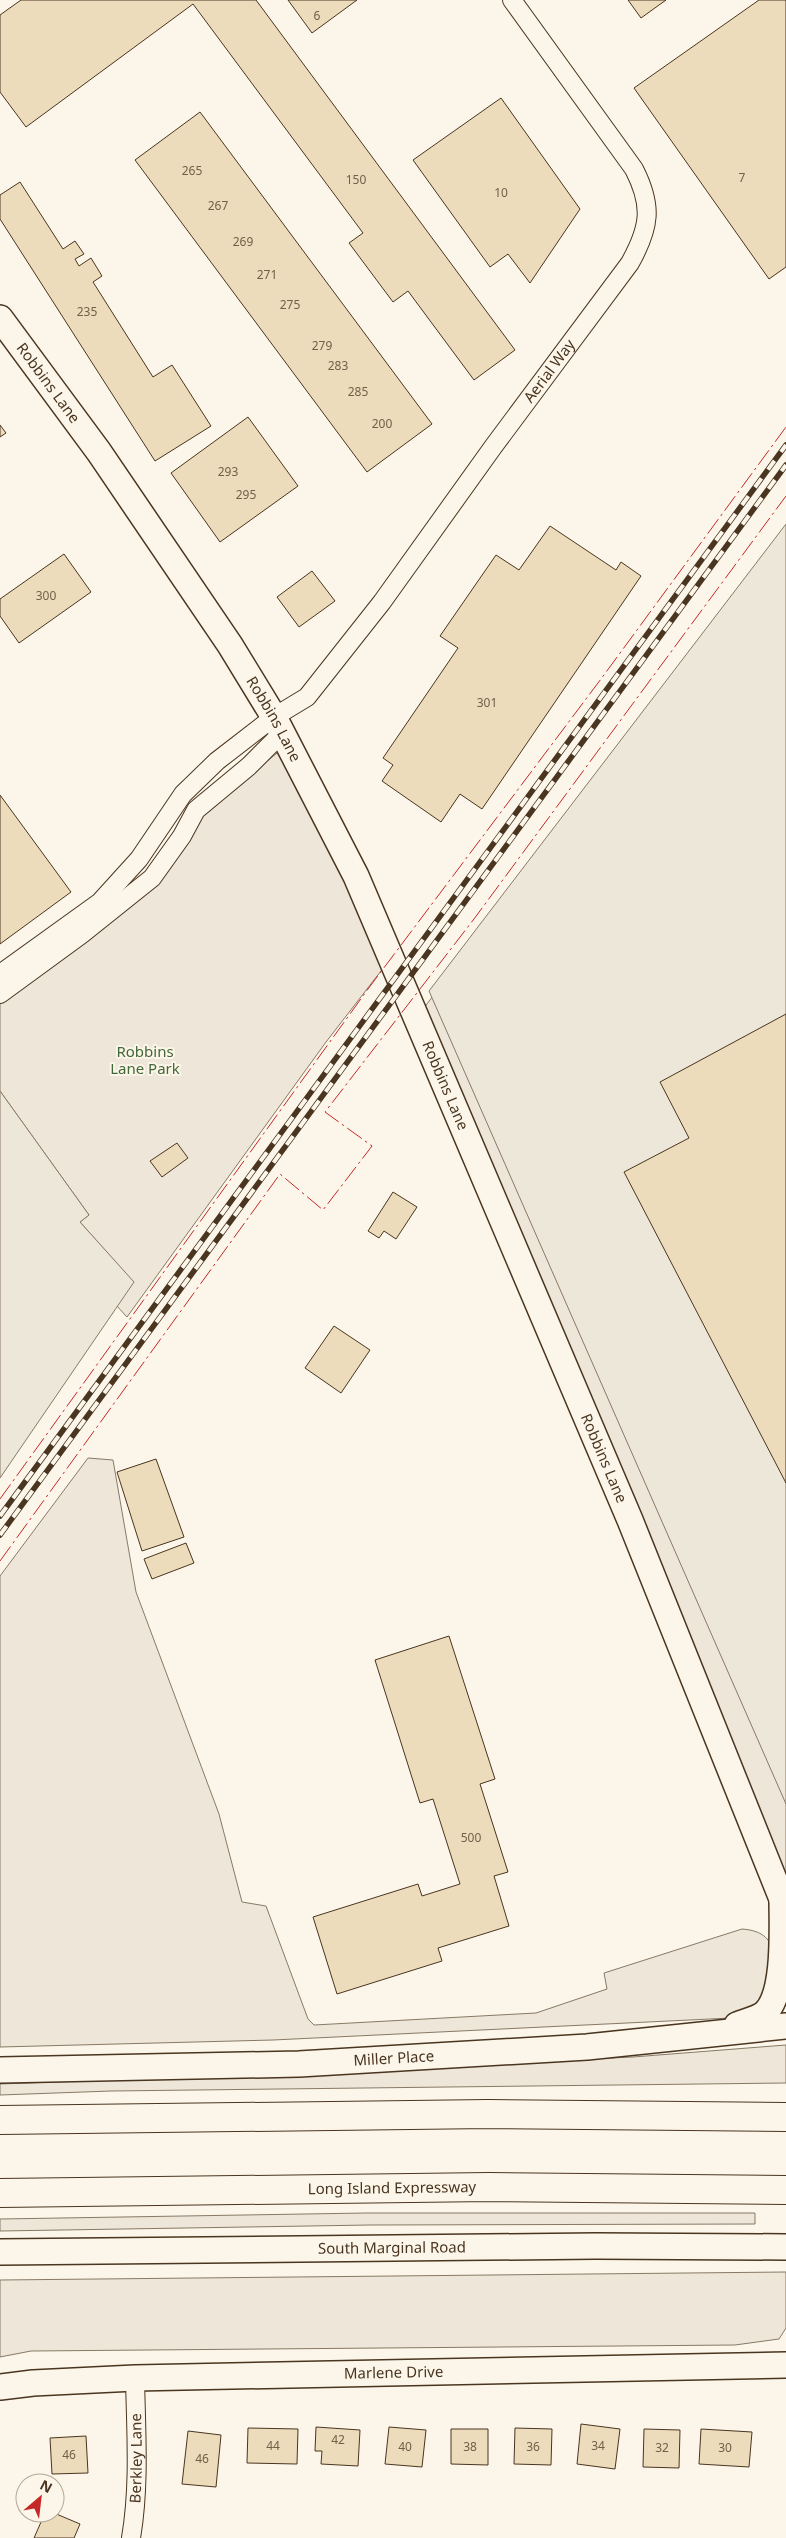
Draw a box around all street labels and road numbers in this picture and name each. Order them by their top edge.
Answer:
street label: Aerial Way [519,335,579,406]
street label: Robbins Lane [13,338,85,427]
street label: Robbins Lane [242,672,306,765]
street label: Robbins Lane [418,1038,474,1133]
street label: Robbins Lane [577,1410,633,1506]
street label: Miller Place [353,2045,435,2070]
street label: Long Island Expressway [308,2176,477,2198]
street label: South Marginal Road [318,2236,466,2258]
street label: Marlene Drive [344,2361,443,2383]
street label: Berkley Lane [124,2413,146,2504]

